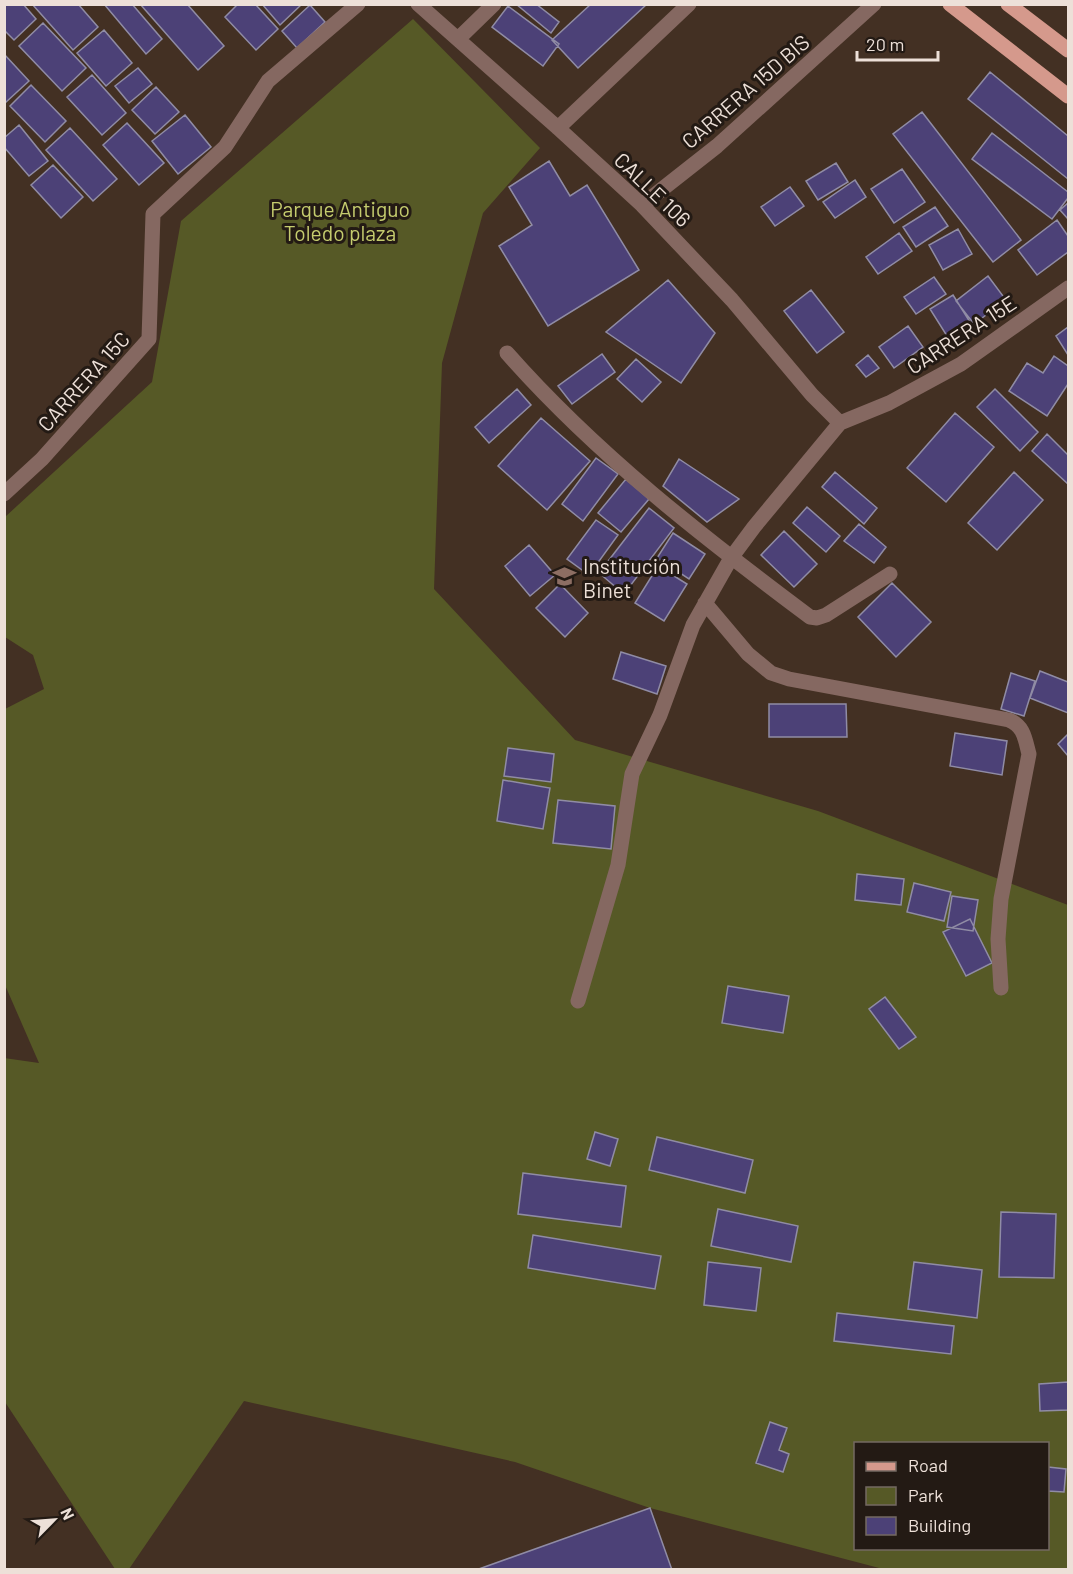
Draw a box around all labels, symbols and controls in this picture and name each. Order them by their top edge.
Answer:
scale bar [857,24,938,62]
street label: CARRERA 15D BIS [676,29,814,153]
text: 20 m [866,33,904,55]
street label: CALLE 106 [610,147,696,231]
park label: Parque Antiguo Toledo plaza [270,196,410,245]
street label: CARRERA 15E [902,289,1020,379]
street label: CARRERA 15C [32,326,134,436]
place label: Institución Binet [583,553,681,602]
school or university icon: Institución Binet [552,564,578,590]
legend [854,1442,1049,1550]
text: Road [908,1454,948,1476]
text: Park [908,1484,943,1506]
north arrow [24,1490,84,1550]
text: N [57,1505,79,1522]
text: Building [908,1514,971,1536]

